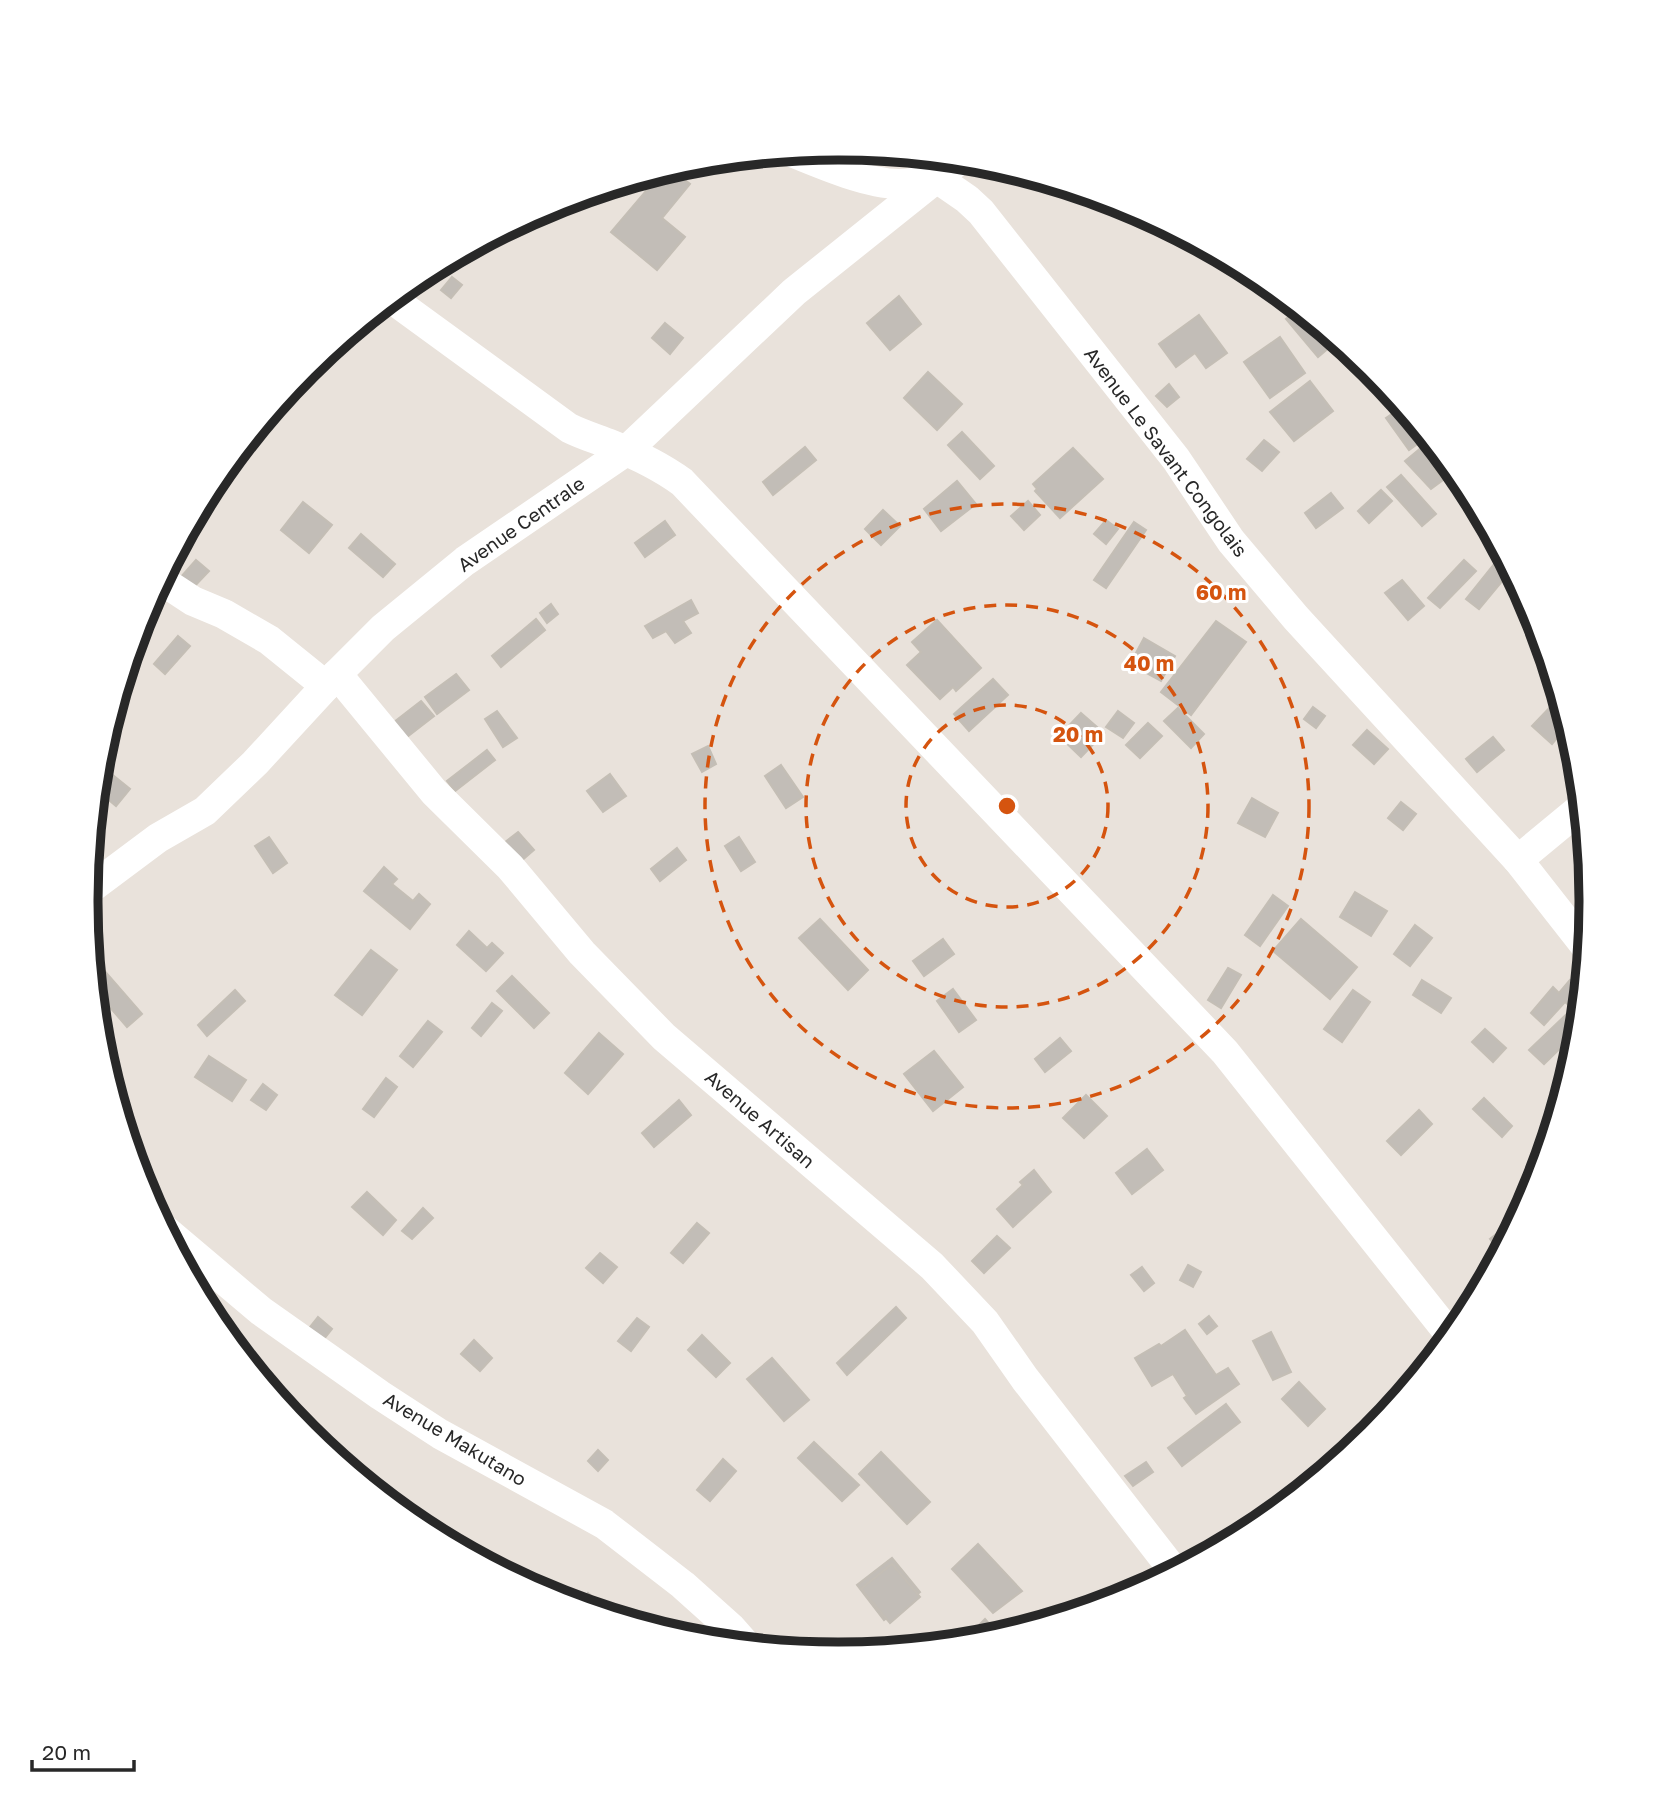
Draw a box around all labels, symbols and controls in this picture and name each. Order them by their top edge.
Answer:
street label: Avenue Le Savant Congolais [1080,342,1253,561]
street label: Avenue Centrale [453,471,589,576]
text: 60 m [1196,579,1246,605]
text: 40 m [1124,650,1174,676]
text: 20 m [1053,721,1103,747]
centre of rings [995,794,1019,818]
street label: Avenue Artisan [701,1065,820,1172]
street label: Avenue Makutano [380,1387,531,1490]
scale bar [32,1728,133,1772]
text: 20 m [42,1739,91,1765]

